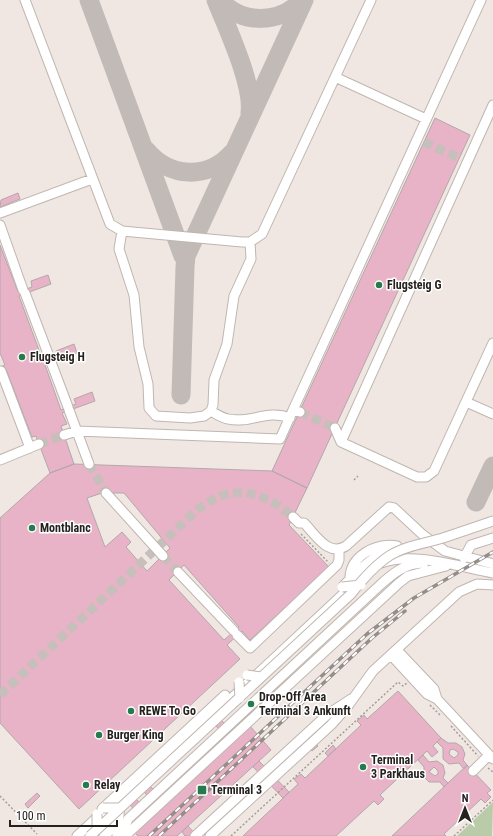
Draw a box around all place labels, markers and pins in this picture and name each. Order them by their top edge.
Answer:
place label: Flugsteig G [387,278,441,292]
marker: Flugsteig G [374,280,384,290]
place label: Flugsteig H [30,350,85,364]
marker: Flugsteig H [17,352,27,362]
place label: Montblanc [40,521,91,535]
marker: Montblanc [27,523,37,533]
place label: Drop-Off Area Terminal 3 Ankunft [259,690,351,718]
marker: Drop-Off Area Terminal 3 Ankunft [246,699,256,709]
place label: REWE To Go [139,704,196,718]
marker: REWE To Go [126,706,136,716]
place label: Burger King [107,728,164,742]
marker: Burger King [94,730,104,740]
place label: Terminal 3 Parkhaus [371,753,425,781]
marker: Terminal 3 Parkhaus [358,762,368,772]
place label: Relay [94,778,121,792]
marker: Relay [81,780,91,790]
place label: Terminal 3 [211,783,262,797]
marker: Terminal 3 [196,784,208,796]

